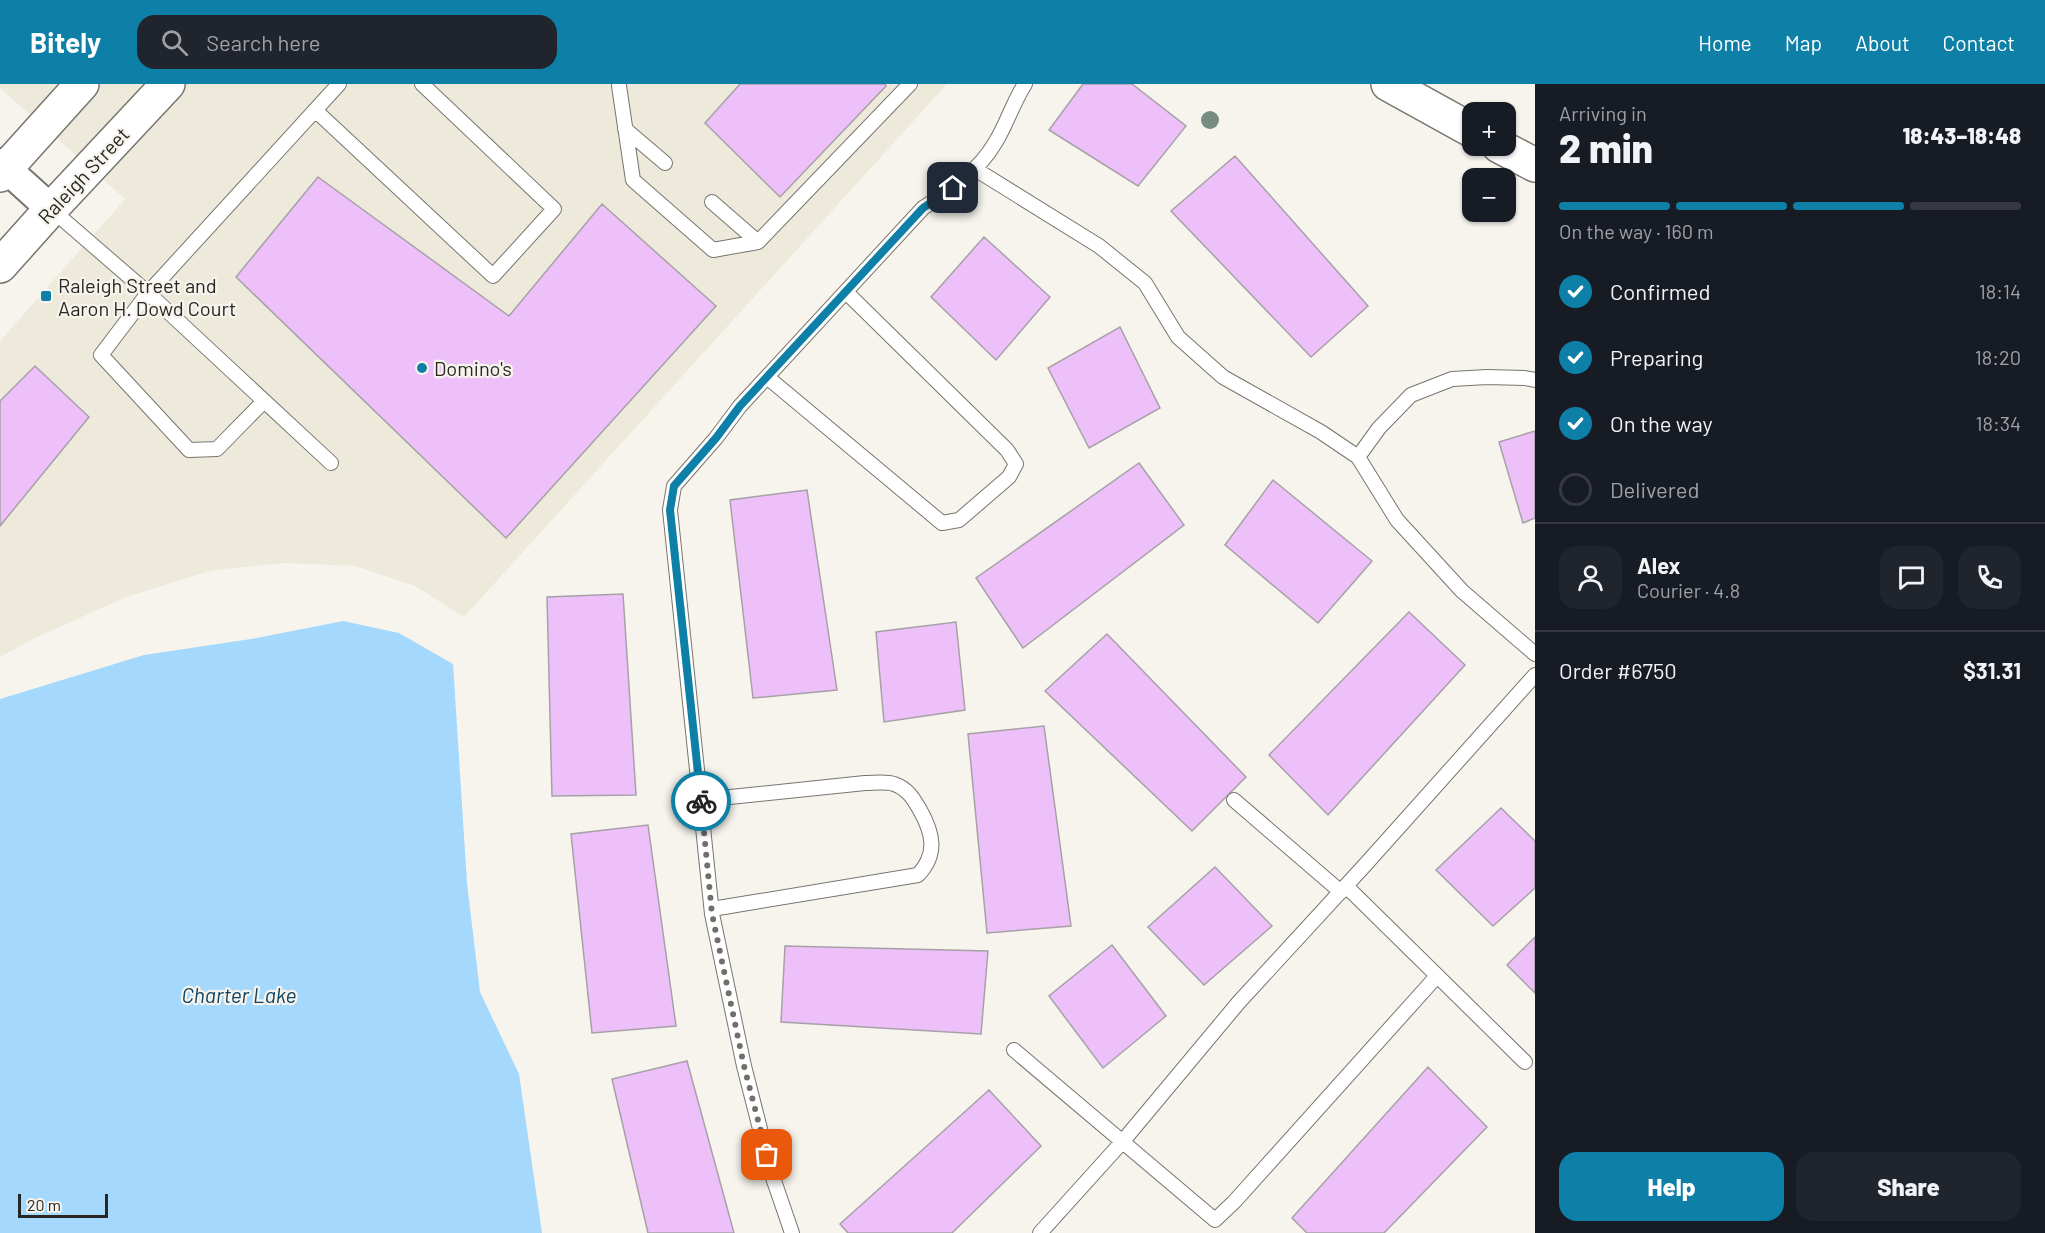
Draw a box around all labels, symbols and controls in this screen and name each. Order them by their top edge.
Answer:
search box [137,15,557,69]
text: Bitely [30,25,101,59]
icon: search [158,26,191,59]
text: Search here [206,29,321,55]
text: Home [1698,30,1752,55]
text: Map [1785,30,1822,55]
text: About [1855,30,1910,55]
text: Contact [1943,30,2015,55]
text: Arriving in [1559,101,1647,125]
map controls [1462,102,1516,222]
button: + [1462,102,1516,156]
street label: Raleigh Street [32,122,134,228]
text: 18:43–18:48 [1903,122,2021,148]
text: 2 min [1559,124,1653,171]
pin [927,162,978,213]
button: − [1462,168,1516,222]
icon: home [936,171,969,204]
text: On the way · 160 m [1559,219,1714,243]
place label: Raleigh Street and Aaron H. Dowd Court [58,273,236,320]
icon: check [1559,275,1592,308]
text: Confirmed [1610,278,1710,304]
text: 18:14 [1979,279,2021,303]
marker: Raleigh Street and Aaron H. Dowd Court [39,289,53,303]
icon: check [1559,341,1592,374]
text: Preparing [1610,344,1703,370]
text: 18:20 [1975,345,2021,369]
place label: Domino's [434,356,512,380]
marker: Domino's [415,361,429,375]
icon: check [1559,407,1592,440]
text: On the way [1610,410,1713,436]
text: 18:34 [1975,411,2021,435]
text: Delivered [1610,476,1699,502]
button: person [1559,546,1622,609]
button: chat [1880,546,1943,609]
button: phone [1958,546,2021,609]
text: Alex [1637,552,1680,578]
text: Courier · 4.8 [1637,578,1740,602]
text: Order #6750 [1559,657,1677,683]
text: $31.31 [1963,657,2021,683]
courier [671,771,731,831]
icon: bike [685,785,718,818]
water label: Charter Lake [182,982,296,1007]
pin [741,1129,792,1180]
icon: bag [750,1138,783,1171]
button: Help [1559,1152,1784,1221]
button: Share [1796,1152,2021,1221]
scale bar [18,1191,108,1218]
text: 20 m [27,1195,61,1214]

